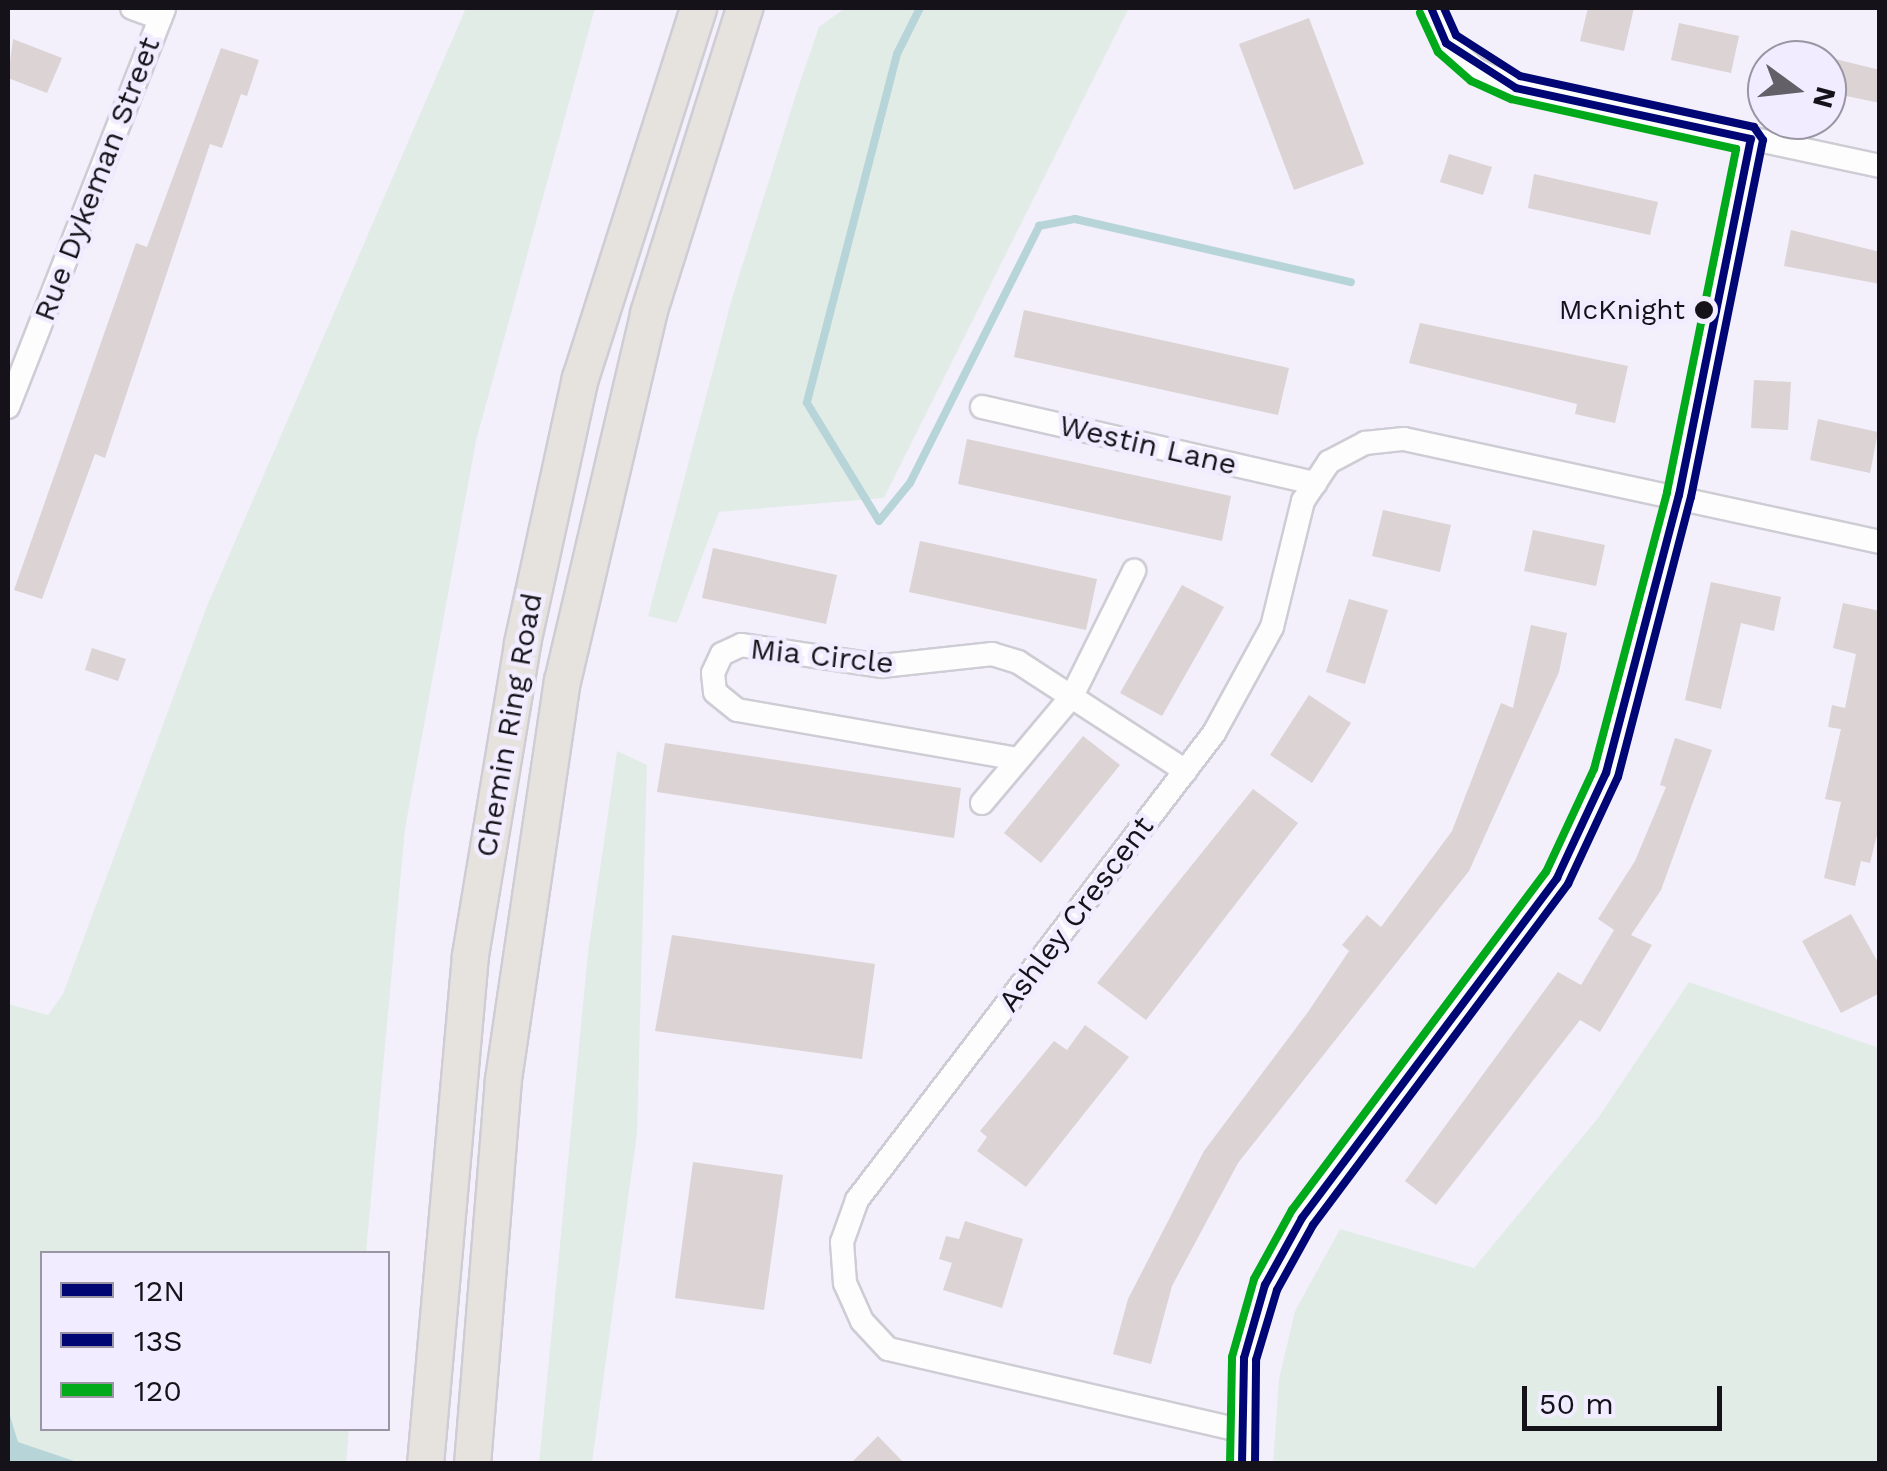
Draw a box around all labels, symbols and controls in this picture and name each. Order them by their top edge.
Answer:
street label: Rue Dykeman Street [26,32,168,326]
north arrow [1747,40,1847,140]
text: N [1806,83,1843,112]
place label: McKnight [1559,293,1685,327]
marker: McKnight [1694,300,1714,320]
street label: Westin Lane [1056,407,1240,483]
street label: Chemin Ring Road [468,590,550,860]
street label: Mia Circle [748,631,896,681]
street label: Ashley Crescent [991,809,1161,1019]
legend [40,1251,390,1431]
text: 12N [134,1273,185,1308]
text: 13S [134,1323,182,1358]
scale bar [1527,1366,1727,1428]
text: 120 [134,1373,182,1408]
text: 50 m [1539,1386,1614,1421]

